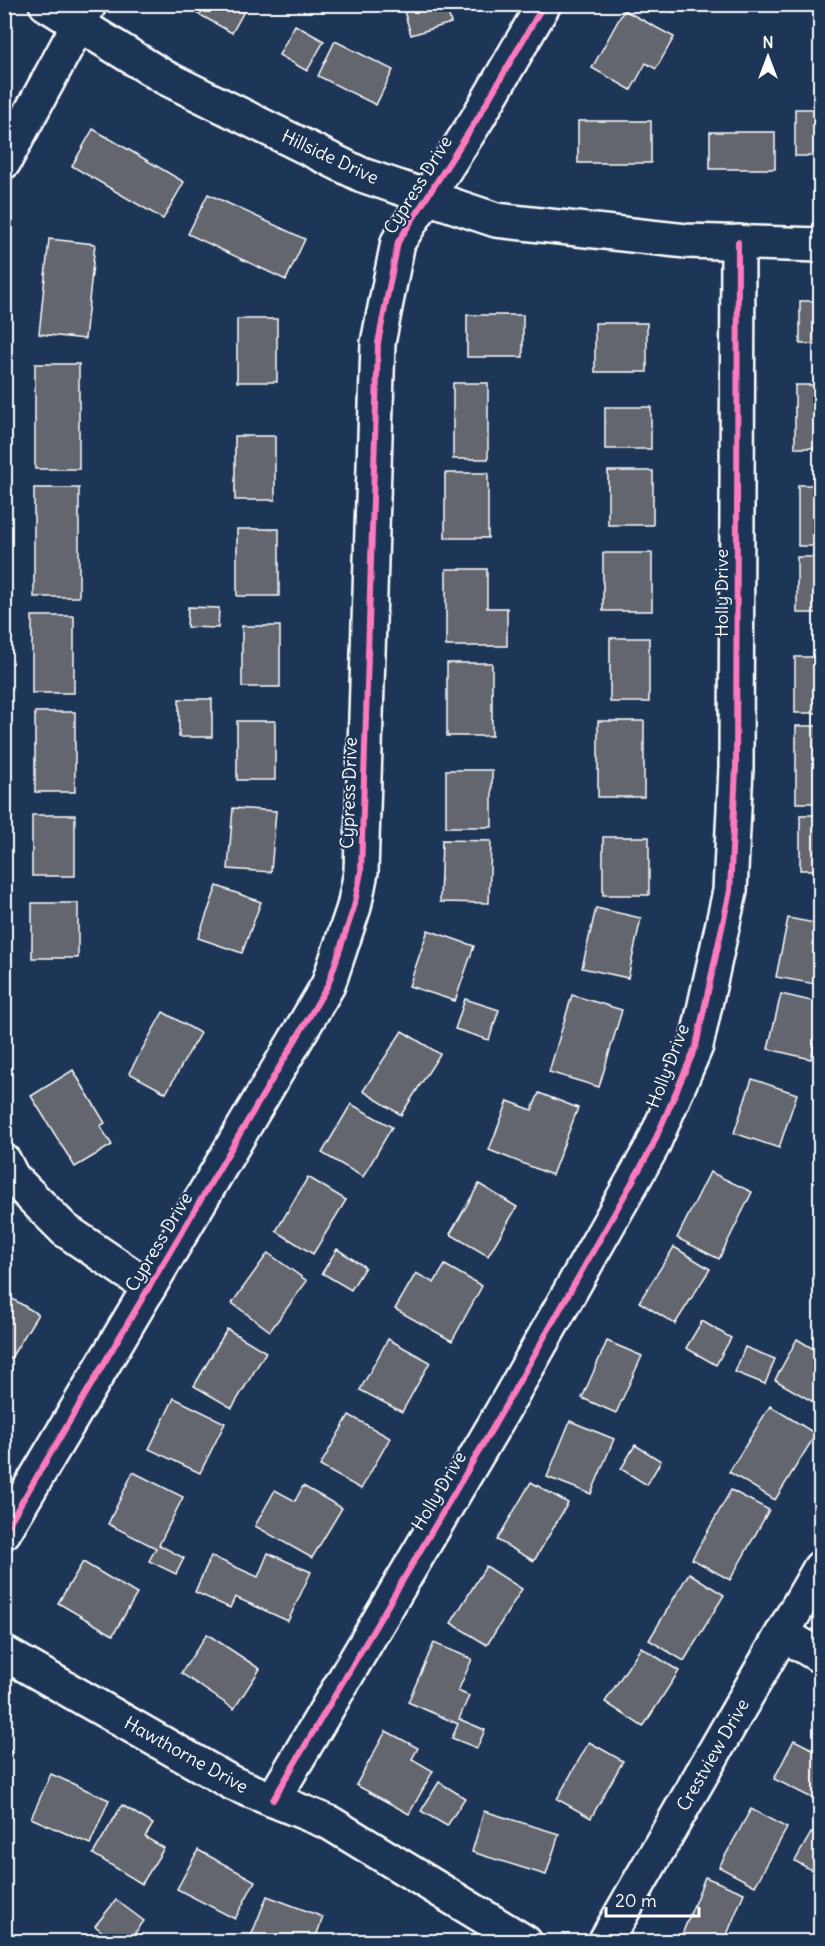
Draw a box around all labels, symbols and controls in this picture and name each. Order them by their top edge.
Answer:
north arrow [738,27,798,87]
text: N [762,32,774,52]
street label: Hillside Drive [278,124,382,189]
street label: Cypress Drive [378,131,457,238]
street label: Holly Drive [710,549,733,637]
street label: Cypress Drive [335,737,362,849]
street label: Holly Drive [641,1021,694,1111]
street label: Cypress Drive [120,1188,197,1296]
street label: Holly Drive [406,1447,471,1534]
street label: Crestview Drive [671,1694,754,1815]
street label: Hawthorne Drive [120,1711,252,1798]
scale bar [606,1880,699,1918]
text: 20 m [615,1889,657,1912]

